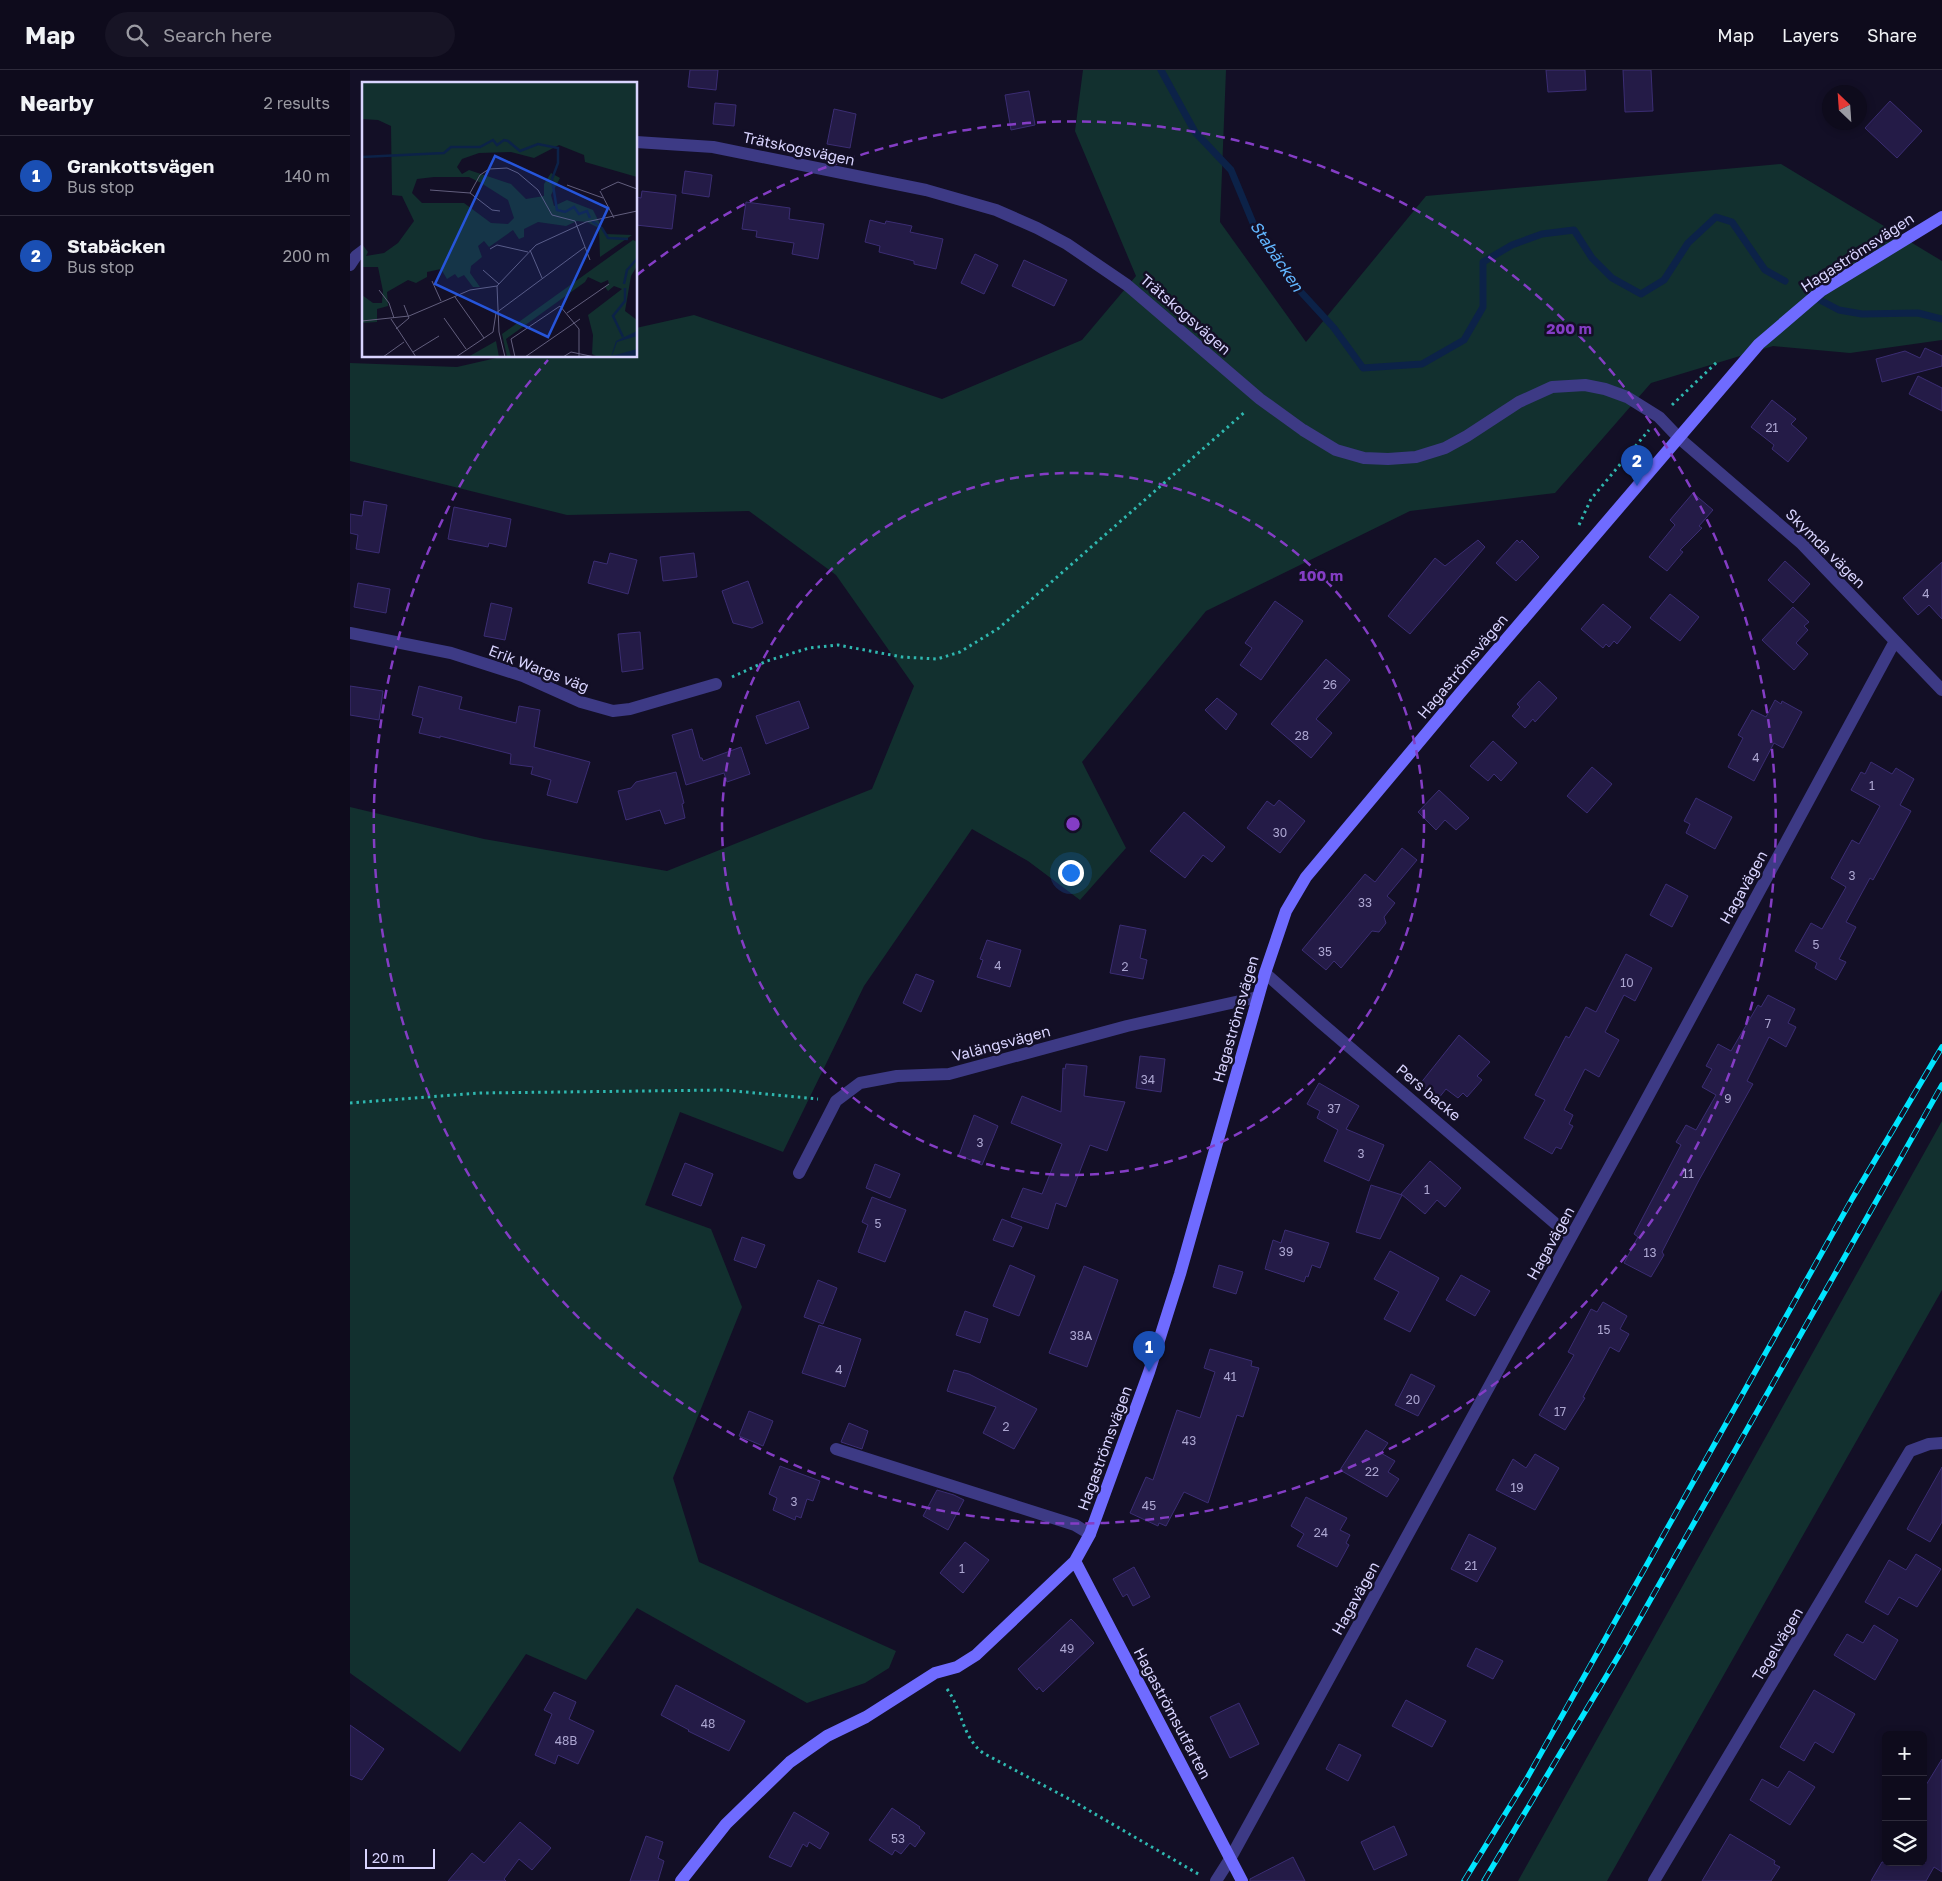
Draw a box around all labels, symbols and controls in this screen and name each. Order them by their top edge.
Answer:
search box [105,12,455,57]
text: Map [25,20,75,49]
icon: search [123,21,151,49]
text: Search here [163,23,272,46]
text: Map [1717,24,1754,46]
text: Layers [1782,24,1839,46]
text: Share [1867,24,1917,46]
inset map [362,82,638,358]
north arrow [1822,85,1867,130]
text: Nearby [20,90,94,116]
text: 2 results [264,93,330,113]
street label: Trätskogsvägen [741,127,857,169]
text: Grankottsvägen [67,154,214,177]
text: 1 [32,166,40,186]
text: 140 m [284,166,330,186]
text: Bus stop [67,177,134,197]
street label: Hagaströmsvägen [1797,209,1917,295]
water label: Stabäcken [1246,217,1309,296]
text: Stabäcken [67,234,165,257]
text: 2 [31,246,41,266]
text: 200 m [283,246,330,266]
text: Bus stop [67,257,134,277]
street label: Trätskogsvägen [1137,270,1235,358]
text: 200 m [1546,319,1592,337]
house number: 21 [1766,420,1779,435]
pin: 2 [1621,445,1653,486]
street label: Skymda vägen [1782,504,1870,592]
text: 100 m [1299,566,1343,584]
house number: 4 [1922,586,1930,601]
street label: Hagaströmsvägen [1413,610,1511,722]
street label: Erik Wargs väg [486,641,592,695]
house number: 26 [1323,677,1337,692]
house number: 28 [1295,728,1309,743]
house number: 4 [1752,750,1760,765]
house number: 1 [1869,778,1875,793]
centre of rings [1064,815,1082,833]
house number: 30 [1273,825,1287,840]
street label: Hagavägen [1715,847,1771,927]
your location [1058,860,1084,886]
house number: 3 [1848,868,1856,883]
house number: 33 [1358,895,1372,910]
house number: 5 [1813,937,1820,952]
house number: 35 [1318,944,1332,959]
street label: Hagaströmsvägen [1208,953,1262,1085]
house number: 4 [994,958,1002,973]
house number: 2 [1122,959,1129,974]
house number: 10 [1620,975,1634,990]
house number: 7 [1765,1016,1771,1031]
street label: Valängsvägen [950,1021,1052,1065]
street label: Pers backe [1393,1060,1465,1124]
house number: 34 [1141,1072,1155,1087]
house number: 9 [1724,1091,1732,1106]
house number: 37 [1327,1101,1341,1116]
house number: 3 [976,1135,984,1150]
house number: 3 [1357,1146,1365,1161]
house number: 11 [1682,1166,1694,1181]
house number: 1 [1424,1182,1430,1197]
street label: Hagavägen [1522,1203,1578,1283]
house number: 5 [875,1216,882,1231]
house number: 39 [1279,1244,1293,1259]
house number: 13 [1644,1245,1656,1260]
house number: 15 [1598,1322,1610,1337]
house number: 38A [1070,1328,1092,1343]
pin: 1 [1133,1331,1165,1372]
house number: 4 [835,1362,843,1377]
house number: 41 [1223,1369,1237,1384]
street label: Hagaströmsvägen [1073,1383,1135,1513]
house number: 20 [1406,1392,1420,1407]
house number: 17 [1554,1404,1566,1419]
house number: 2 [1003,1419,1010,1434]
house number: 43 [1182,1433,1196,1448]
house number: 22 [1365,1464,1379,1479]
house number: 19 [1510,1480,1524,1495]
house number: 3 [790,1494,798,1509]
house number: 45 [1142,1498,1156,1513]
house number: 24 [1314,1525,1328,1540]
street label: Hagavägen [1327,1558,1383,1638]
house number: 21 [1465,1558,1478,1573]
house number: 1 [959,1561,965,1576]
street label: Tegelvägen [1748,1604,1806,1684]
house number: 49 [1060,1641,1074,1656]
street label: Hagaströmsutfarten [1131,1644,1215,1782]
house number: 48 [701,1716,715,1731]
map controls [1882,1731,1927,1866]
button: + [1882,1731,1927,1776]
house number: 48B [555,1733,577,1748]
button: − [1882,1776,1927,1821]
button: layers [1882,1821,1927,1866]
house number: 53 [891,1831,905,1846]
scale bar [365,1846,435,1869]
text: 20 m [372,1849,405,1866]

